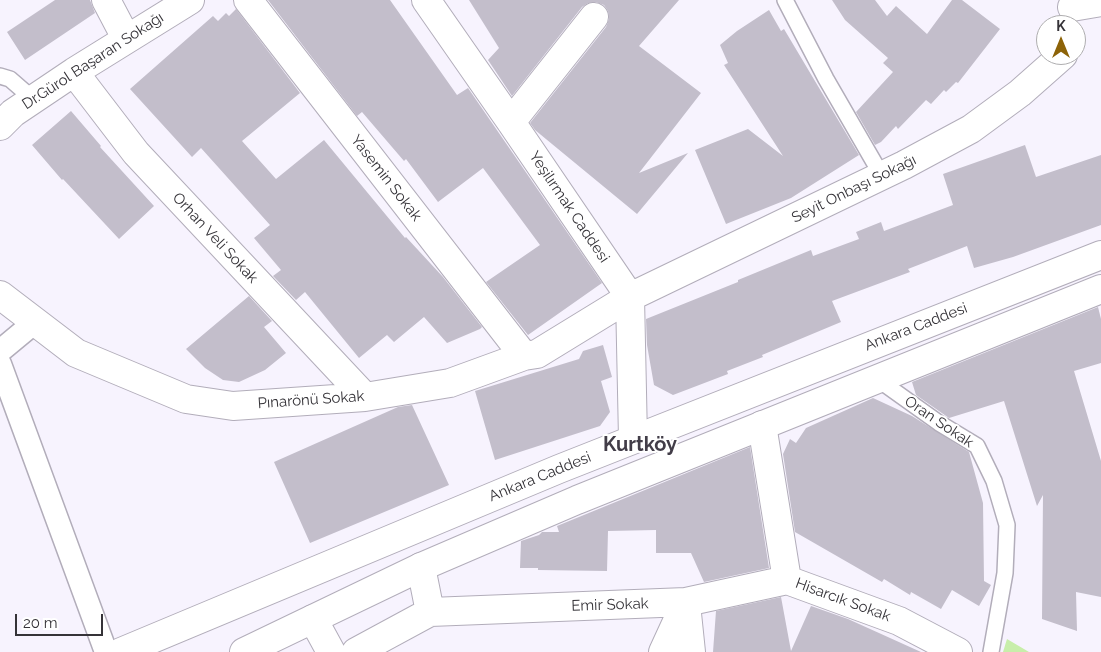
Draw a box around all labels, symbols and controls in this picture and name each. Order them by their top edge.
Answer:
street label: Dr.Gürol Başaran Sokağı [19,9,167,113]
north arrow [1036,15,1086,65]
text: K [1056,18,1066,34]
street label: Yasemin Sokak [347,131,425,225]
street label: Yeşilırmak Caddesi [525,148,613,266]
street label: Seyit Onbaşı Sokağı [789,151,919,227]
street label: Orhan Veli Sokak [168,189,262,287]
street label: Ankara Caddesi [862,299,970,355]
street label: Pınarönü Sokak [257,387,365,413]
street label: Oran Sokak [901,392,977,452]
district label: Kurtköy [603,433,677,457]
street label: Ankara Caddesi [486,448,594,506]
street label: Hisarcık Sokak [793,574,893,626]
street label: Emir Sokak [571,595,649,615]
scale bar [18,604,105,636]
text: 20 m [23,614,58,632]

